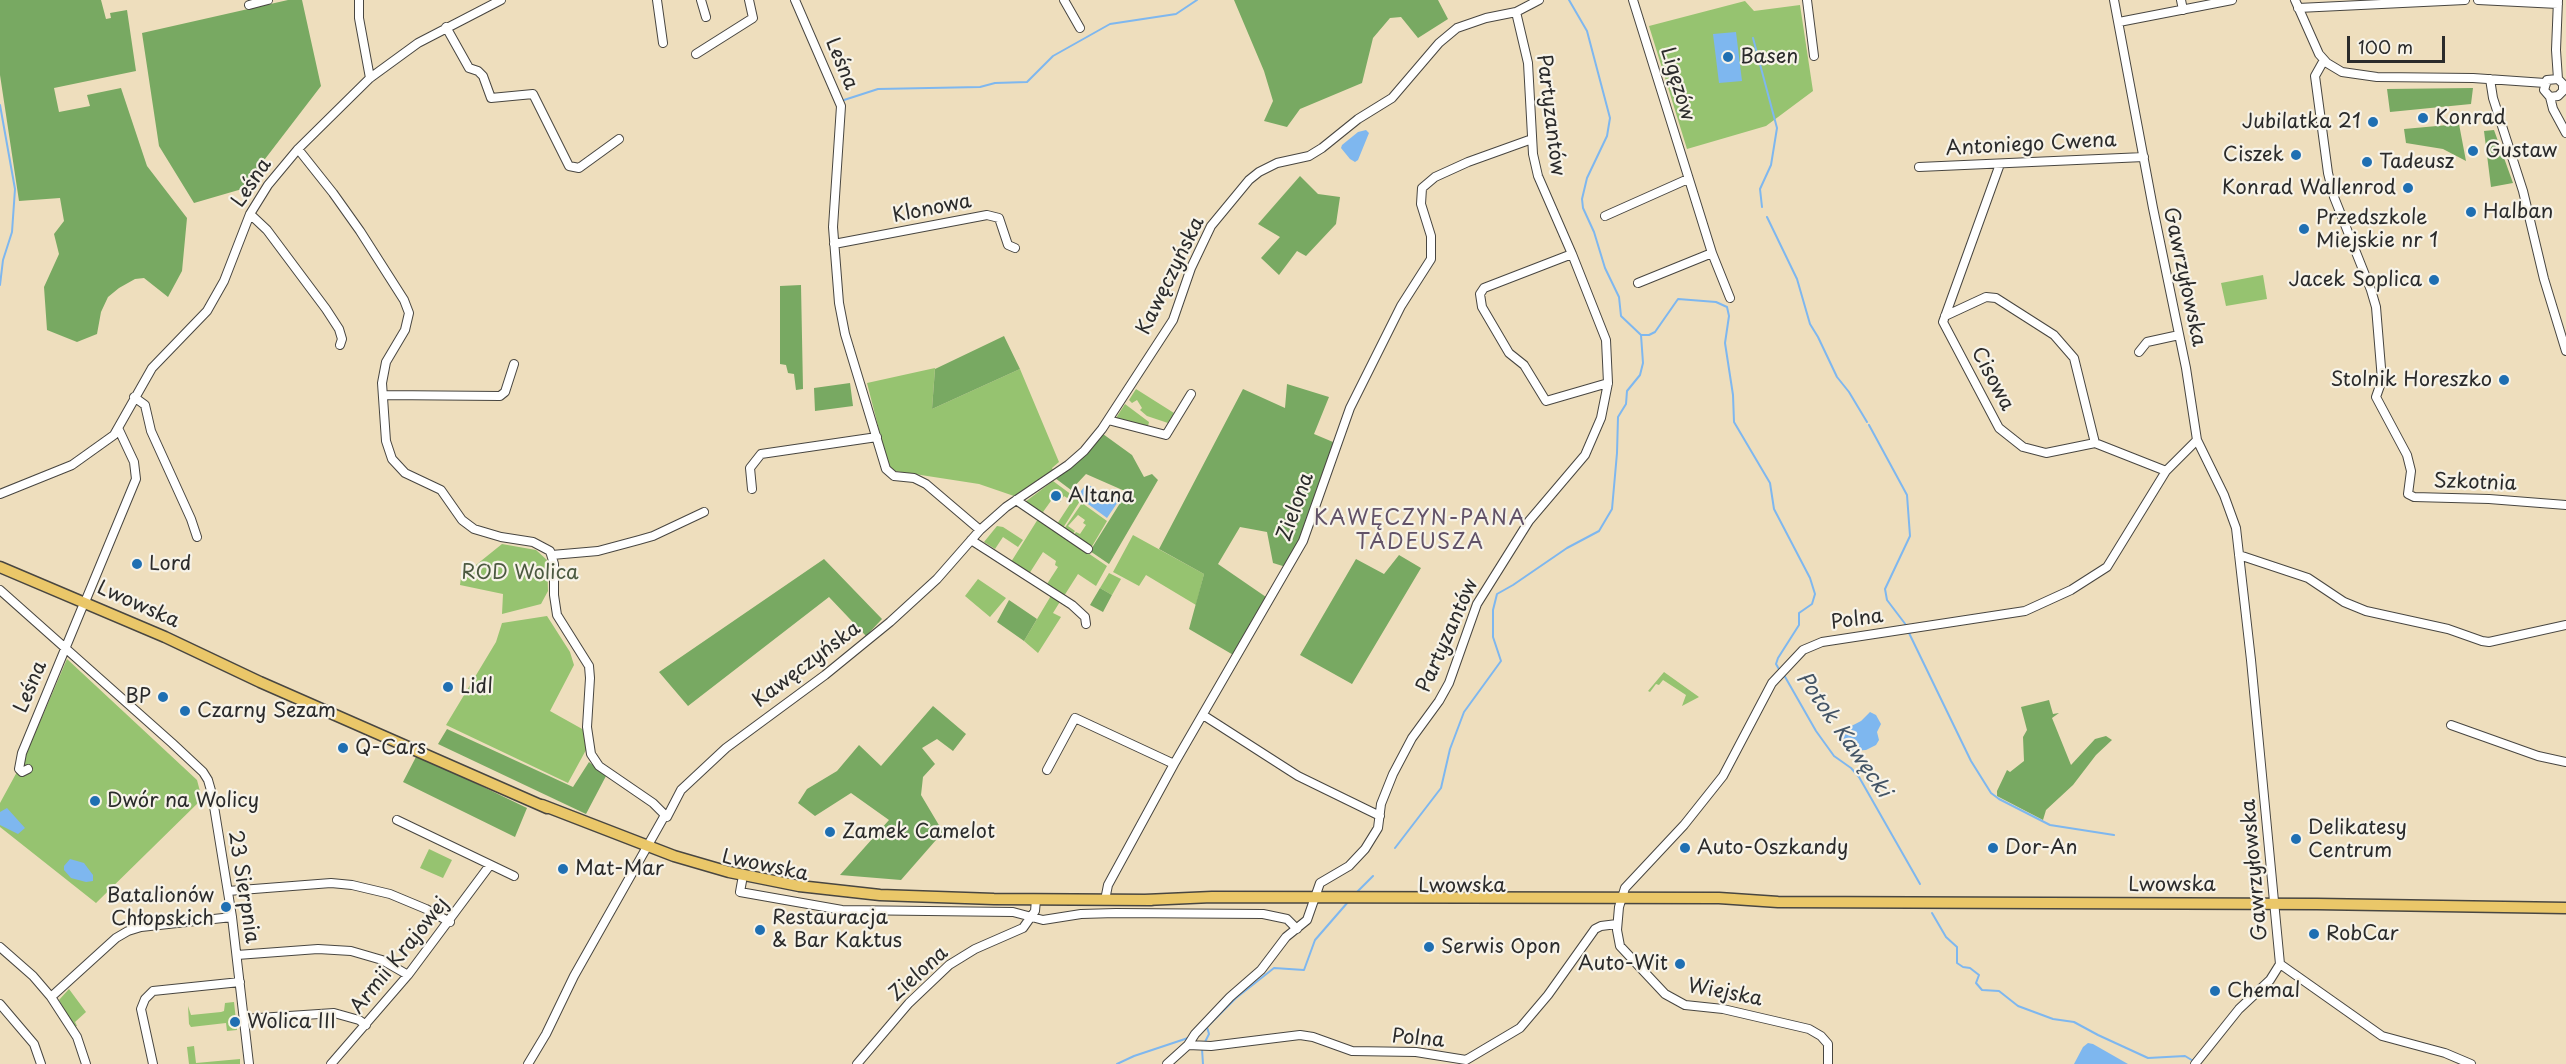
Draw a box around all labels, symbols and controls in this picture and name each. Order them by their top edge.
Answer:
scale bar [2350,24,2448,62]
text: 100 m [2358,33,2413,60]
street label: Leśna [819,34,863,94]
street label: Ligęzów [1654,44,1700,124]
place label: Basen [1740,45,1798,69]
marker: Basen [1721,50,1735,64]
street label: Partyzantów [1531,53,1569,177]
place label: Konrad [2435,106,2506,130]
place label: Jubilatka 21 [2242,110,2361,134]
marker: Konrad [2416,111,2430,125]
marker: Jubilatka 21 [2366,115,2380,129]
street label: Antoniego Cwena [1945,129,2117,161]
place label: Gustaw [2485,139,2557,163]
place label: Ciszek [2223,143,2284,167]
marker: Gustaw [2466,144,2480,158]
marker: Ciszek [2289,148,2303,162]
place label: Tadeusz [2379,150,2454,174]
street label: Leśna [227,154,277,212]
marker: Tadeusz [2360,155,2374,169]
place label: Konrad Wallenrod [2222,176,2396,200]
marker: Konrad Wallenrod [2401,181,2415,195]
street label: Klonowa [891,190,973,228]
place label: Halban [2483,200,2553,224]
street label: Gawrzyłowska [2158,205,2210,349]
marker: Halban [2464,205,2478,219]
place label: Przedszkole Miejskie nr 1 [2316,206,2438,253]
street label: Kawęczyńska [1132,213,1210,339]
marker: Przedszkole Miejskie nr 1 [2297,222,2311,236]
place label: Jacek Soplica [2288,268,2422,292]
marker: Jacek Soplica [2427,273,2441,287]
street label: Cisowa [1965,343,2019,415]
place label: Stolnik Horeszko [2330,368,2492,392]
marker: Stolnik Horeszko [2497,373,2511,387]
street label: Zielona [1273,470,1319,544]
street label: Szkotnia [2433,470,2517,496]
place label: Altana [1068,484,1134,508]
marker: Altana [1049,489,1063,503]
district label: KAWĘCZYN-PANA TADEUSZA [1314,506,1526,556]
place label: Lord [149,552,191,576]
marker: Lord [130,557,144,571]
park label: ROD Wolica [461,561,579,585]
street label: Partyzantów [1412,575,1484,697]
street label: Lwowska [93,576,183,634]
street label: Polna [1829,604,1885,636]
street label: Kawęczyńska [749,617,865,713]
street label: Leśna [9,657,53,717]
water label: Potok Kawęcki [1790,667,1896,803]
place label: Lidl [460,675,493,699]
marker: Lidl [441,680,455,694]
place label: BP [125,685,151,709]
marker: BP [156,690,170,704]
place label: Czarny Sezam [197,699,336,723]
marker: Czarny Sezam [178,704,192,718]
place label: Q-Cars [355,736,426,760]
marker: Q-Cars [336,741,350,755]
place label: Dwór na Wolicy [107,789,259,813]
marker: Dwór na Wolicy [88,794,102,808]
street label: Gawrzyłowska [2237,798,2273,942]
place label: Delikatesy Centrum [2308,816,2407,863]
place label: Zamek Camelot [842,820,995,844]
marker: Zamek Camelot [823,825,837,839]
street label: 23 Sierpnia [222,829,264,945]
marker: Delikatesy Centrum [2289,832,2303,846]
place label: Auto-Oszkandy [1697,836,1848,860]
place label: Dor-An [2005,836,2078,860]
marker: Auto-Oszkandy [1678,841,1692,855]
marker: Dor-An [1986,841,2000,855]
street label: Lwowska [720,845,810,887]
place label: Mat-Mar [575,857,664,881]
marker: Mat-Mar [556,862,570,876]
street label: Lwowska [2128,873,2216,897]
street label: Lwowska [1418,874,1506,898]
place label: Batalionów Chłopskich [107,884,214,931]
street label: Armii Krajowej [346,893,454,1019]
marker: Batalionów Chłopskich [219,900,233,914]
place label: Restauracja & Bar Kaktus [772,906,902,953]
place label: RobCar [2326,922,2399,946]
marker: Restauracja & Bar Kaktus [753,923,767,937]
marker: RobCar [2307,927,2321,941]
place label: Serwis Opon [1441,935,1561,959]
marker: Serwis Opon [1422,940,1436,954]
street label: Zielona [885,941,953,1007]
place label: Auto-Wit [1578,952,1668,976]
marker: Auto-Wit [1673,957,1687,971]
street label: Wiejska [1686,974,1764,1012]
place label: Chemal [2227,979,2300,1003]
marker: Chemal [2208,984,2222,998]
place label: Wolica III [247,1010,336,1034]
marker: Wolica III [228,1015,242,1029]
street label: Polna [1391,1025,1445,1053]

